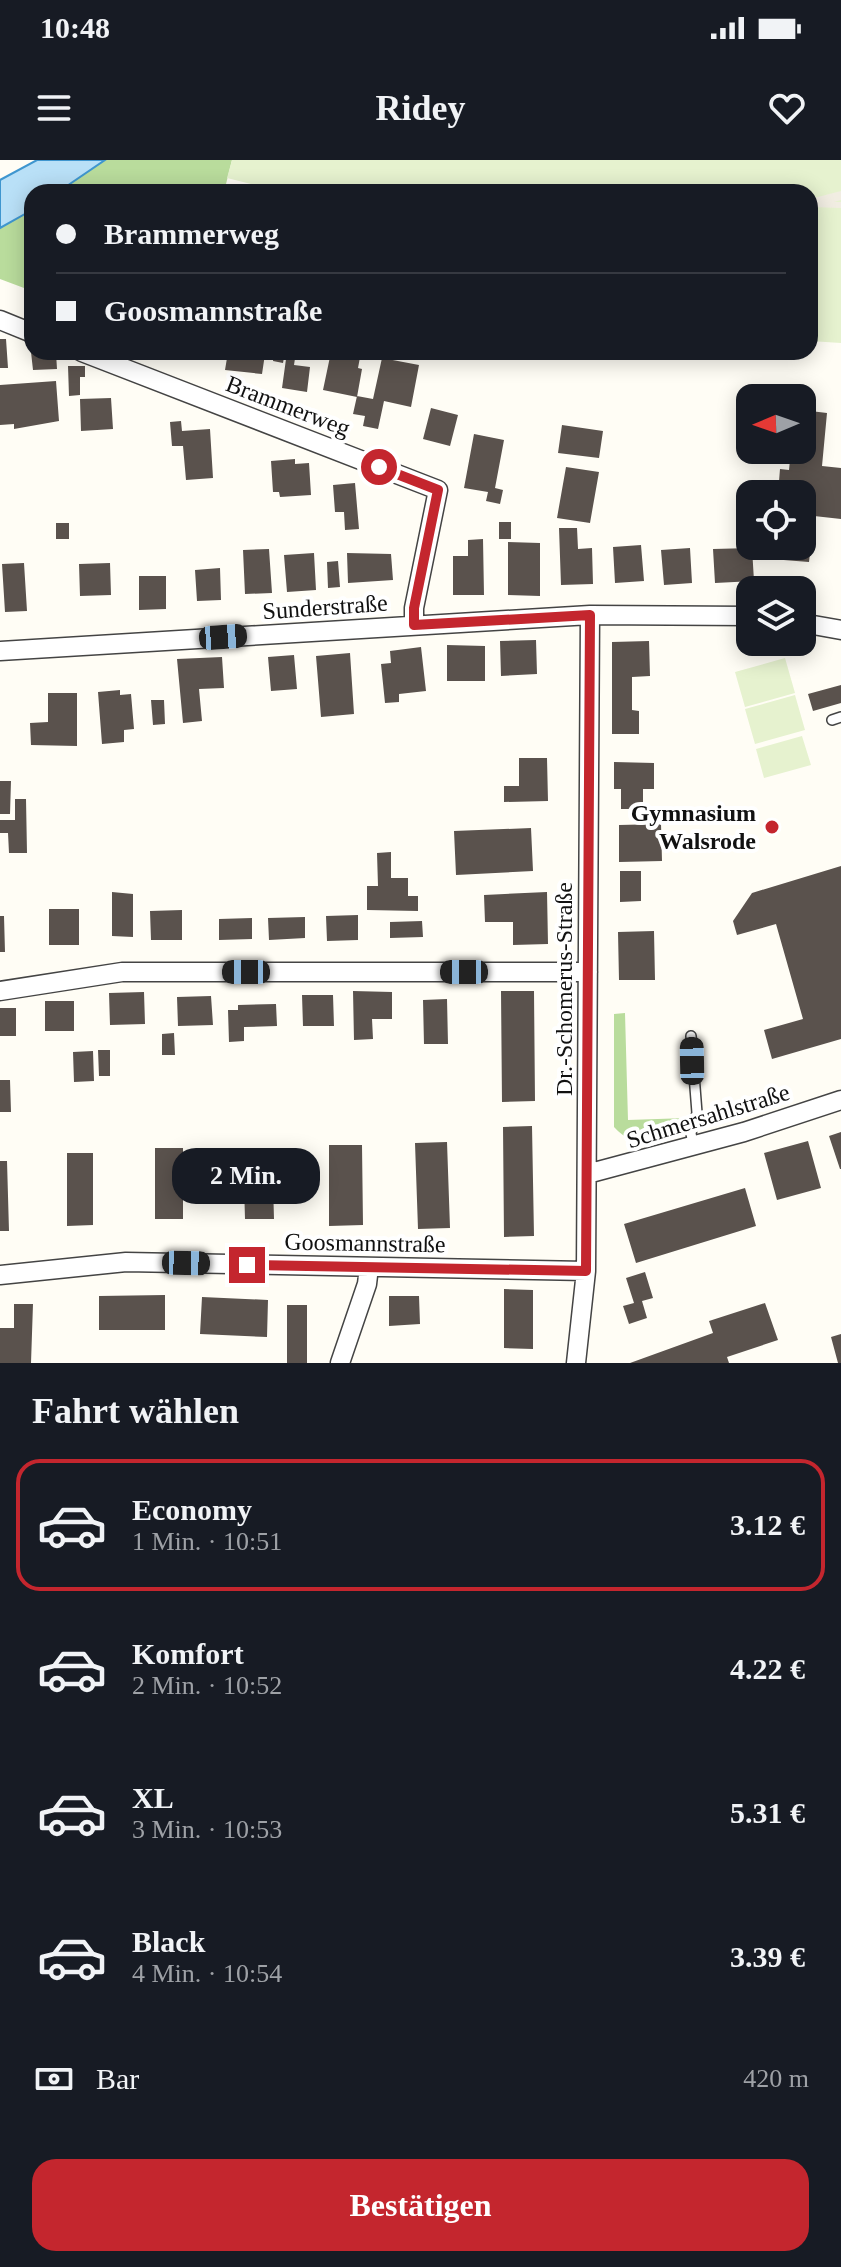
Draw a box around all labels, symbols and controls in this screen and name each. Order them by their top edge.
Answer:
text: 10:48 [40,11,110,44]
icon: menu [32,86,76,130]
icon: heart [765,86,809,130]
text: Ridey [376,88,466,128]
text: Brammerweg [104,217,279,250]
text: Goosmannstraße [104,294,322,327]
street label: Brammerweg [222,370,354,442]
north arrow [736,384,816,464]
map controls [736,384,816,656]
route start [361,449,397,485]
button: locate [736,480,816,560]
button: layers [736,576,816,656]
street label: Sunderstraße [262,590,388,624]
car [198,623,248,651]
place label: Gymnasium Walsrode [631,800,756,854]
marker: Gymnasium Walsrode [763,818,781,836]
street label: Dr.-Schomerus-Straße [551,882,577,1096]
car [222,960,270,984]
car [440,960,488,984]
car [680,1037,704,1085]
street label: Schmersahlstraße [623,1079,793,1153]
callout: 2 Min. [173,1149,321,1205]
text: 2 Min. [210,1161,282,1190]
street label: Goosmannstraße [284,1229,446,1257]
route end [229,1247,265,1283]
car [162,1251,210,1275]
text: Fahrt wählen [32,1391,239,1431]
icon: car [36,1489,108,1561]
text: Economy [132,1493,252,1526]
text: 3.12 € [730,1508,805,1541]
text: 1 Min. · 10:51 [132,1527,282,1556]
icon: car [36,1633,108,1705]
text: Komfort [132,1637,244,1670]
text: 4.22 € [730,1652,805,1685]
text: 2 Min. · 10:52 [132,1671,282,1700]
icon: car [36,1777,108,1849]
text: XL [132,1781,174,1814]
text: 5.31 € [730,1796,805,1829]
text: 3 Min. · 10:53 [132,1815,282,1844]
icon: car [36,1921,108,1993]
text: Black [132,1925,205,1958]
text: 3.39 € [730,1940,805,1973]
text: 4 Min. · 10:54 [132,1959,282,1988]
icon: cash [32,2057,76,2101]
text: Bar [96,2062,139,2095]
text: 420 m [743,2064,809,2093]
button: Bestätigen [32,2159,809,2251]

